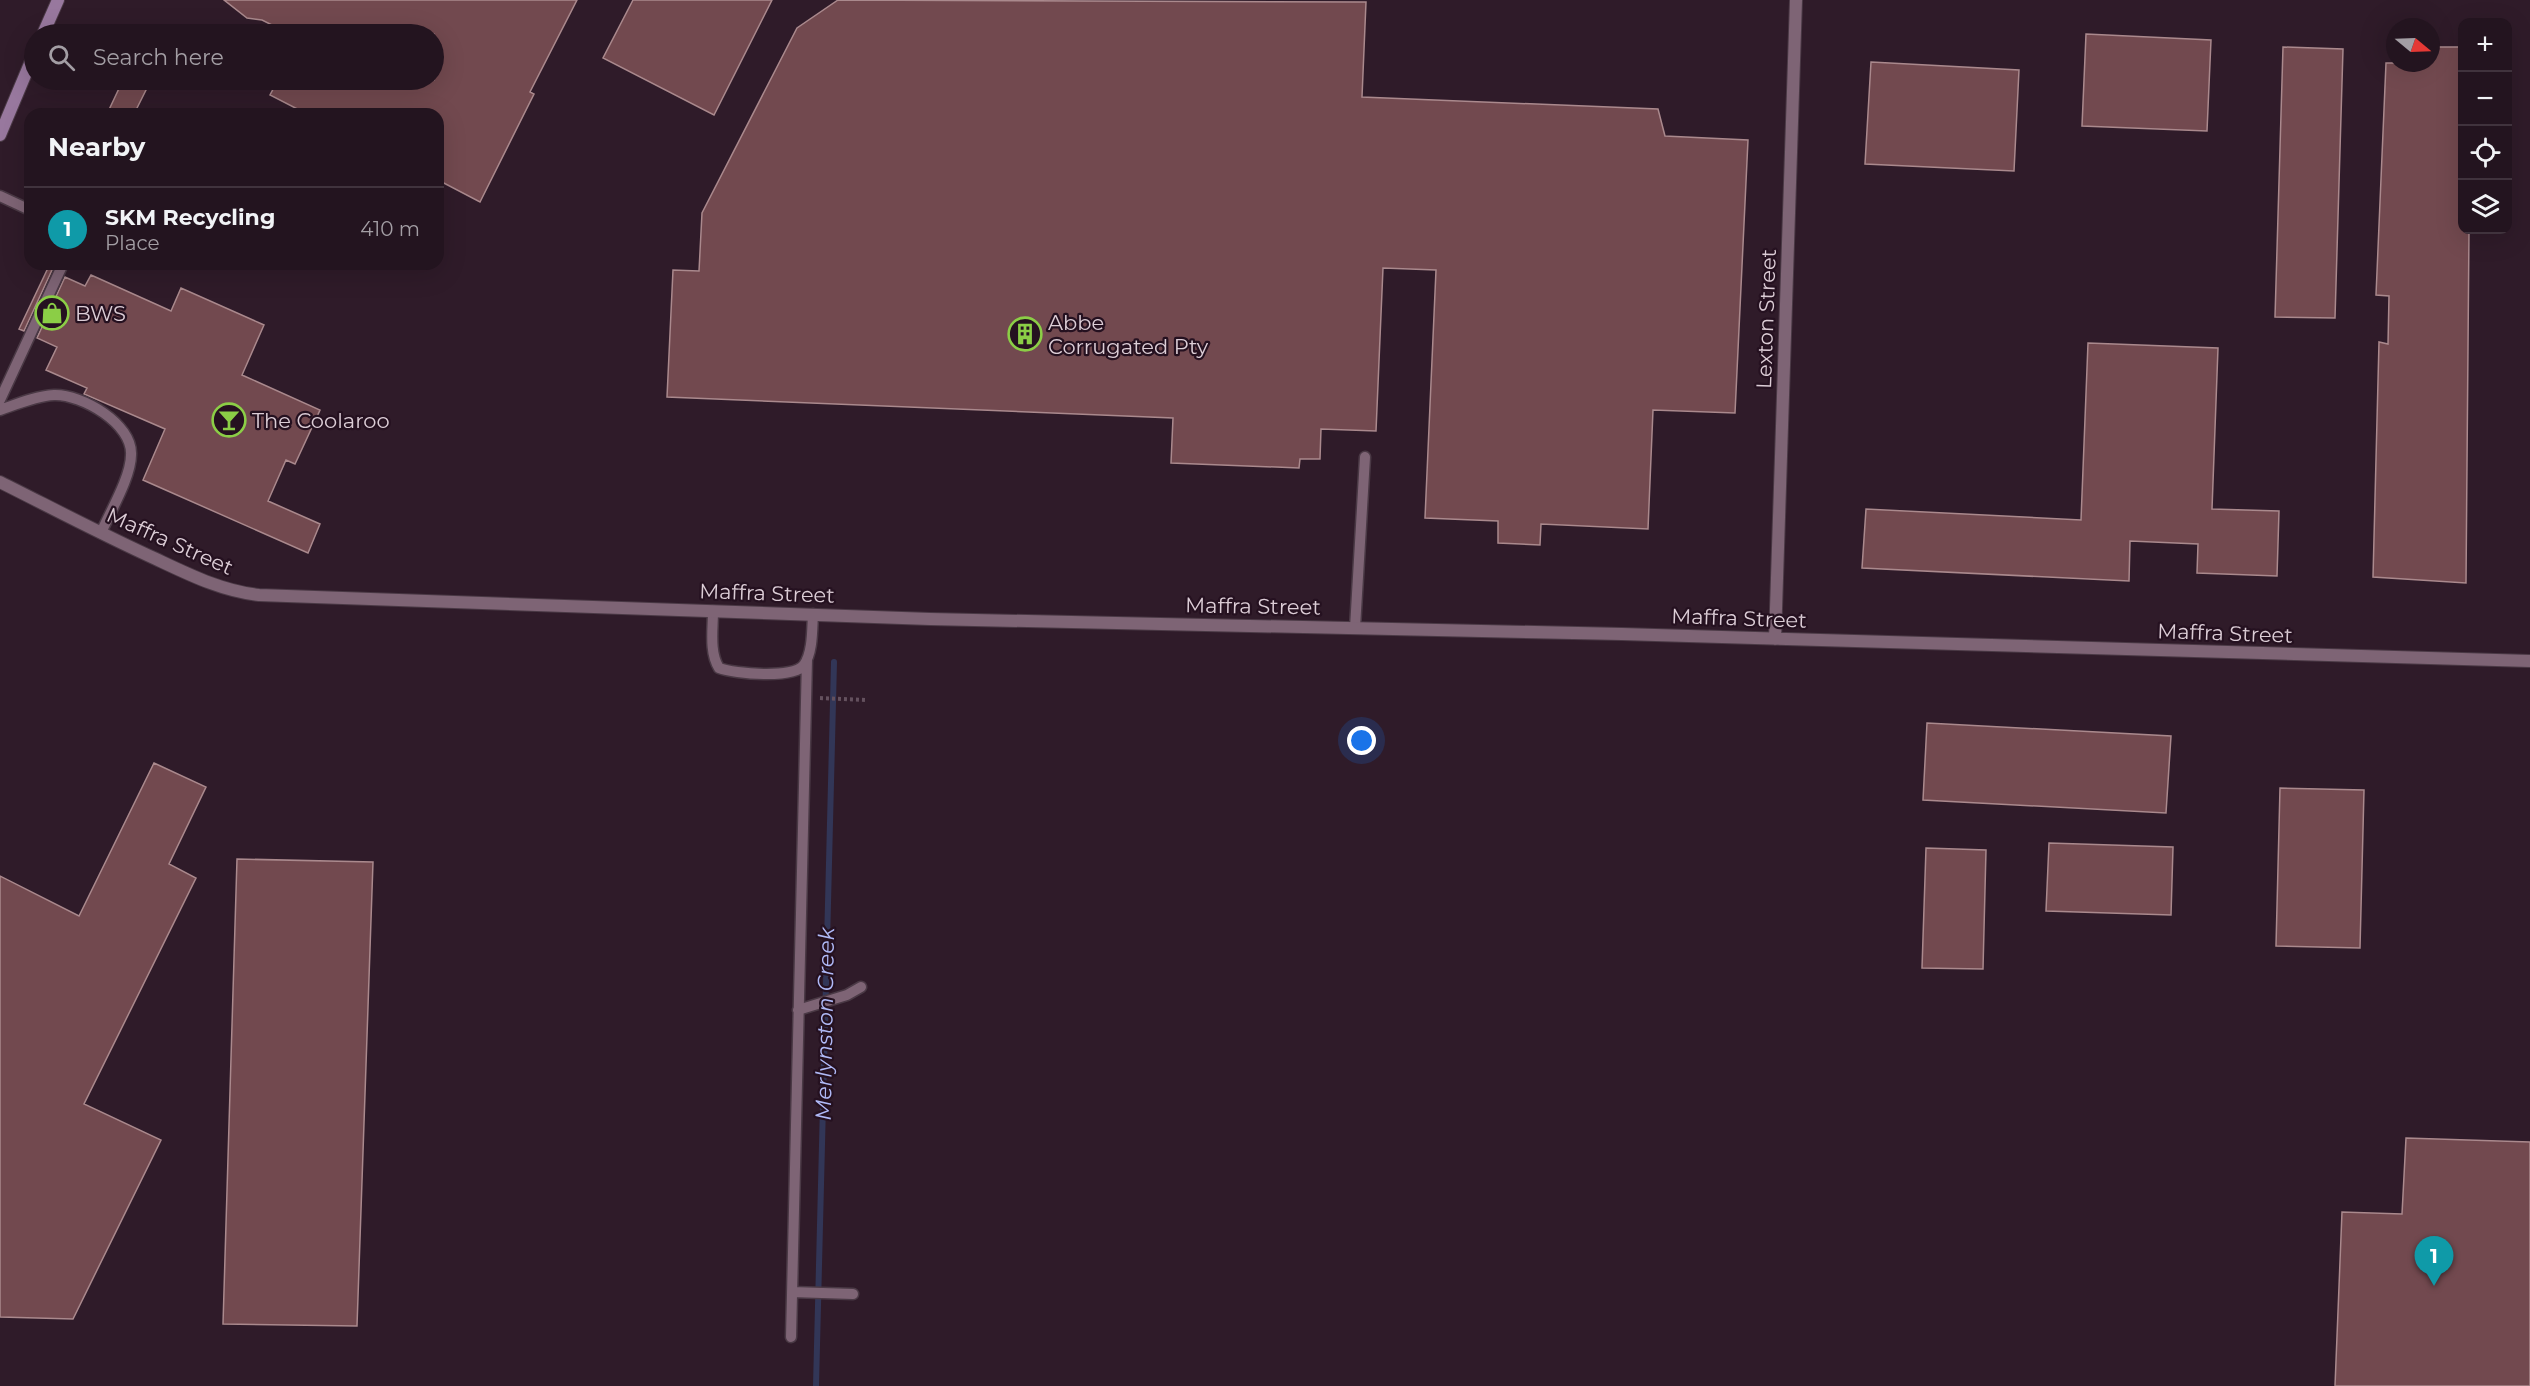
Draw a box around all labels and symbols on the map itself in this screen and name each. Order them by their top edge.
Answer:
north arrow [2386,18,2440,72]
street label: Lexton Street [1751,248,1781,390]
shop icon: BWS [34,295,70,331]
place label: BWS [75,301,126,326]
place label: Abbe Corrugated Pty [1048,310,1209,359]
building icon: Abbe Corrugated Pty [1007,316,1043,352]
bar icon: The Coolaroo [211,402,247,438]
place label: The Coolaroo [252,408,390,433]
street label: Maffra Street [103,502,237,580]
street label: Maffra Street [699,578,835,608]
street label: Maffra Street [1185,592,1321,620]
street label: Maffra Street [1671,603,1807,633]
street label: Maffra Street [2157,618,2293,648]
your location [1347,726,1376,755]
water label: Merlynston Creek [810,926,840,1121]
pin: 1 [2414,1236,2454,1286]

